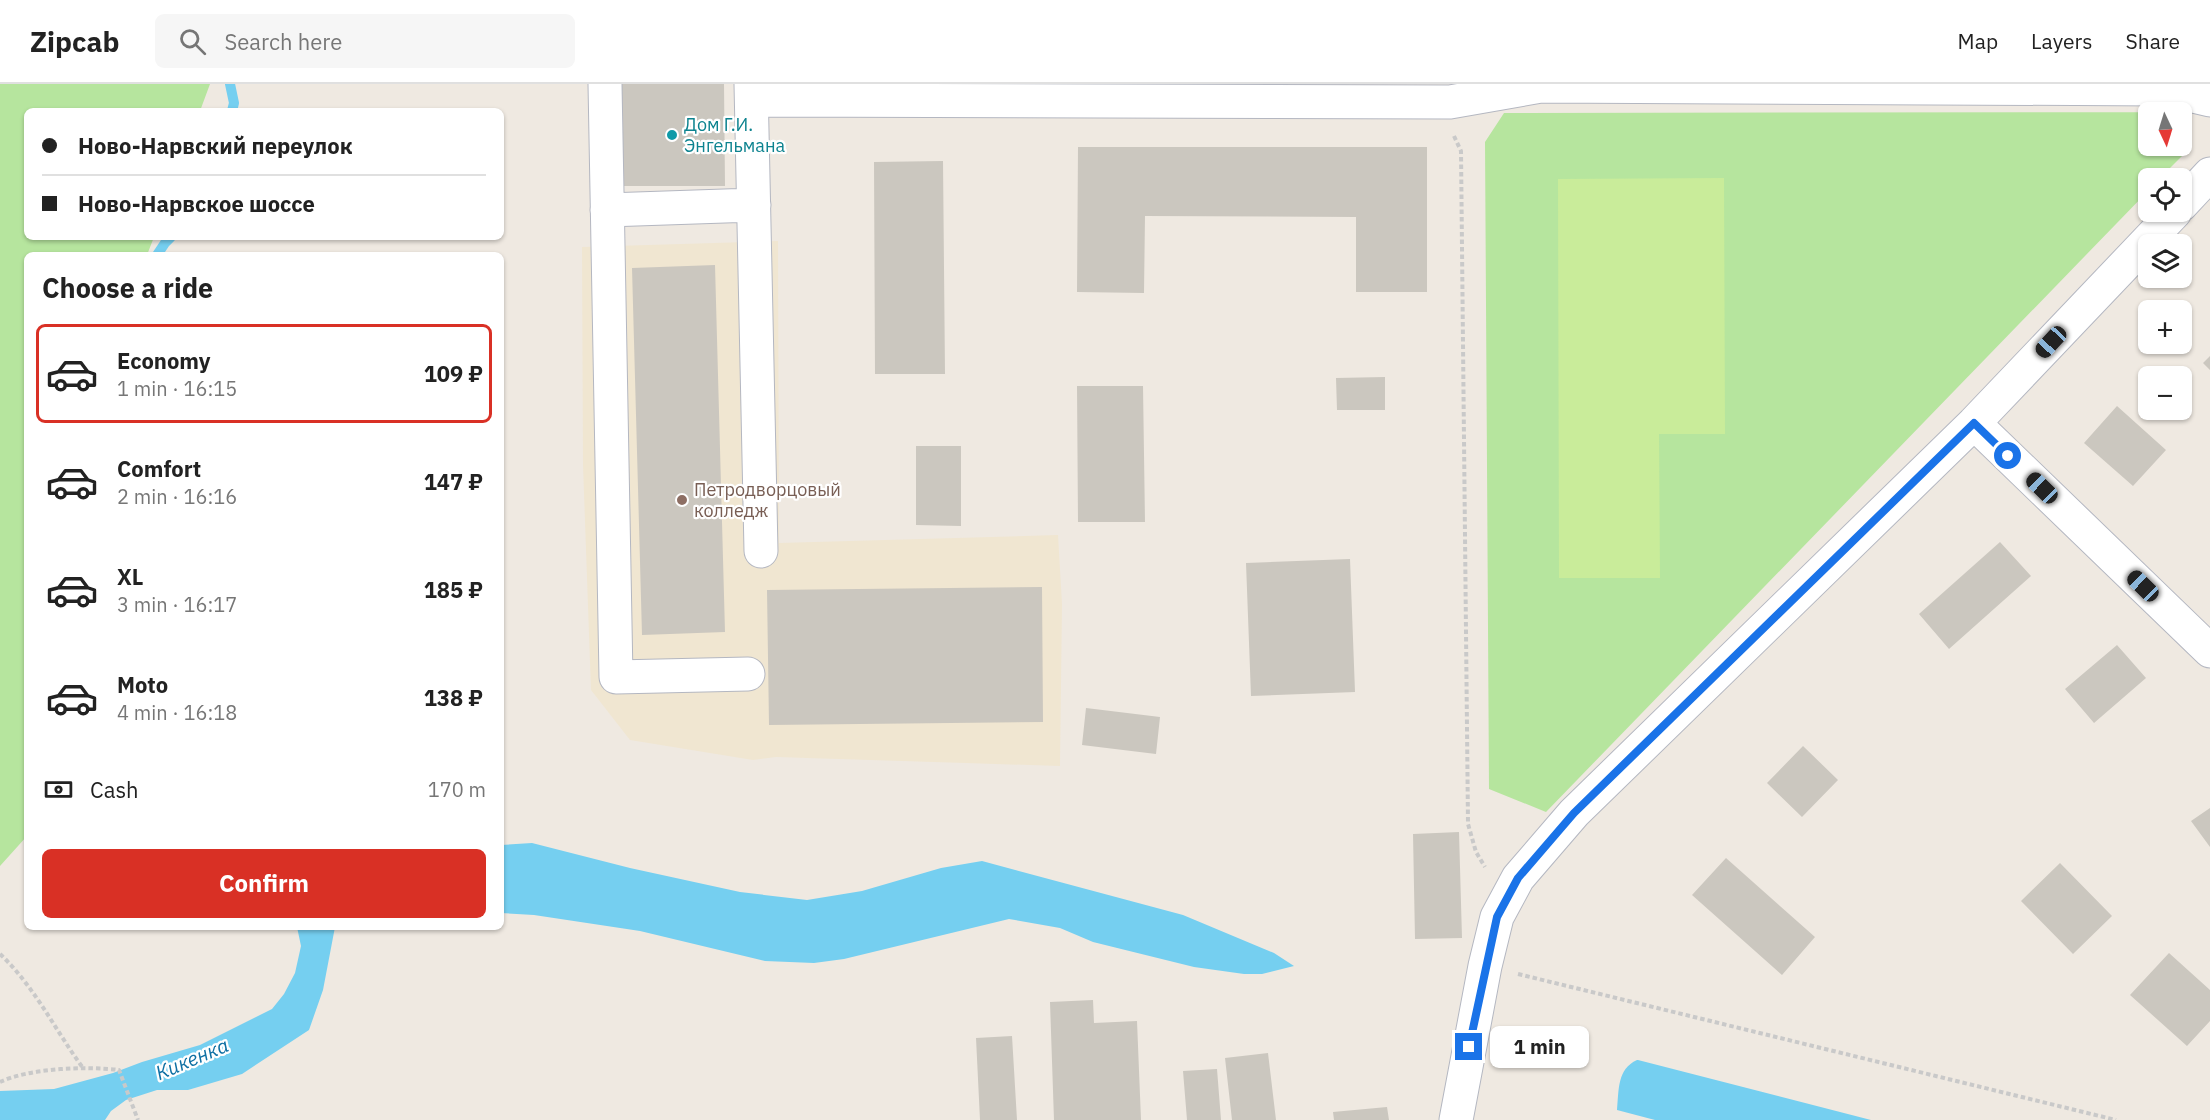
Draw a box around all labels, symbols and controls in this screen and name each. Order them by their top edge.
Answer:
search box [155,14,575,68]
text: Zipcab [30,23,119,60]
icon: search [176,25,209,58]
text: Search here [224,27,342,56]
text: Map [1958,27,1998,55]
text: Layers [2031,27,2093,55]
text: Share [2126,27,2180,55]
north arrow [2138,102,2192,156]
map controls [2138,102,2192,420]
place label: Дом Г.И. Энгельмана [684,113,786,157]
marker: Дом Г.И. Энгельмана [665,128,679,142]
text: Ново-Нарвский переулок [78,131,353,160]
button: locate [2138,168,2192,222]
text: Ново-Нарвское шоссе [78,189,315,218]
button: layers [2138,234,2192,288]
text: Choose a ride [42,270,213,305]
button: + [2138,300,2192,354]
car [2032,323,2070,361]
text: Economy [117,346,211,375]
icon: car [45,347,99,401]
text: 109 ₽ [424,359,483,388]
button: − [2138,366,2192,420]
text: 1 min · 16:15 [117,375,237,402]
route start [1994,442,2021,469]
text: Comfort [117,454,201,483]
icon: car [45,455,99,509]
text: 147 ₽ [424,467,483,496]
car [2023,469,2061,507]
place label: Петродворцовый колледж [694,478,841,522]
text: 2 min · 16:16 [117,483,237,510]
marker: Петродворцовый колледж [675,493,689,507]
text: XL [117,562,143,591]
icon: car [45,563,99,617]
car [2124,567,2162,605]
text: 185 ₽ [424,575,483,604]
text: 3 min · 16:17 [117,591,237,618]
text: Moto [117,670,168,699]
icon: car [45,671,99,725]
text: 138 ₽ [424,683,483,712]
text: 4 min · 16:18 [117,699,237,726]
icon: cash [42,773,75,806]
text: Cash [90,775,139,804]
text: 170 m [428,776,486,803]
button: Confirm [42,849,486,918]
callout: 1 min [1490,1026,1589,1068]
water label: Кикенка [151,1031,233,1086]
route end [1455,1033,1482,1060]
text: 1 min [1513,1033,1566,1060]

